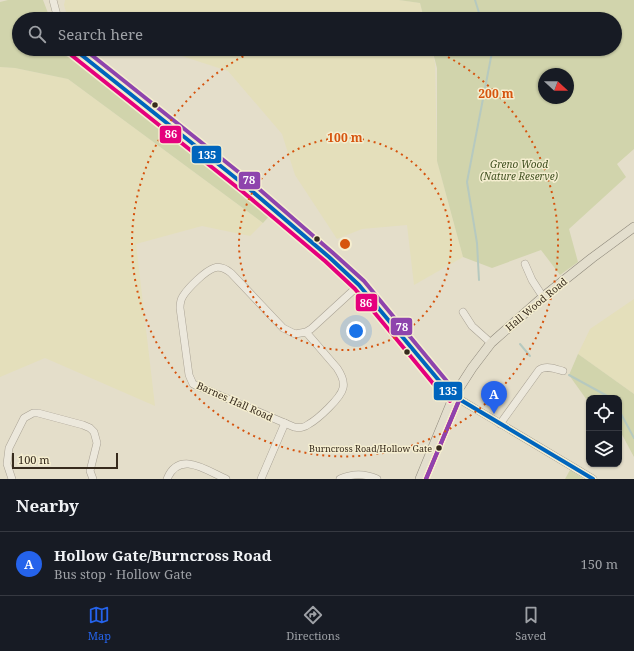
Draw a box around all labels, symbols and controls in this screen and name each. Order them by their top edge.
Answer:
search box [12,12,622,56]
icon: search [26,23,48,45]
text: Search here [58,24,143,44]
north arrow [538,68,574,104]
text: 200 m [478,85,514,102]
unlabelled marker [150,100,160,110]
line badge: 86 [159,125,182,144]
text: 86 [165,126,177,141]
text: 100 m [327,129,363,146]
line badge: 135 [191,145,222,164]
text: 135 [198,147,216,162]
park label: Greno Wood (Nature Reserve) [480,157,559,183]
line badge: 78 [238,171,261,190]
text: 78 [243,172,255,187]
unlabelled marker [312,234,322,244]
centre of rings [338,237,352,251]
street label: Hall Wood Road [502,274,570,334]
line badge: 86 [355,293,378,312]
text: 86 [360,295,372,310]
line badge: 78 [390,317,413,336]
text: 78 [396,319,408,334]
your location [346,321,366,341]
unlabelled marker [402,347,412,357]
street label: Barnes Hall Road [195,378,275,424]
line badge: 135 [433,381,463,401]
pin: A [481,381,507,414]
text: 135 [439,383,457,398]
map controls [586,395,622,467]
button: locate [586,395,622,431]
button: layers [586,431,622,467]
place label: Burncross Road/Hollow Gate [309,442,432,455]
marker: Burncross Road/Hollow Gate [434,443,444,453]
scale bar [12,451,118,470]
text: 100 m [18,452,50,467]
text: Nearby [16,494,79,517]
text: Hollow Gate/Burncross Road [54,545,271,565]
text: A [24,555,34,573]
text: 150 m [581,555,618,573]
text: Bus stop · Hollow Gate [54,565,192,583]
tab: Map [88,604,111,643]
tab: Directions [286,604,340,643]
tab: Saved [515,604,546,643]

